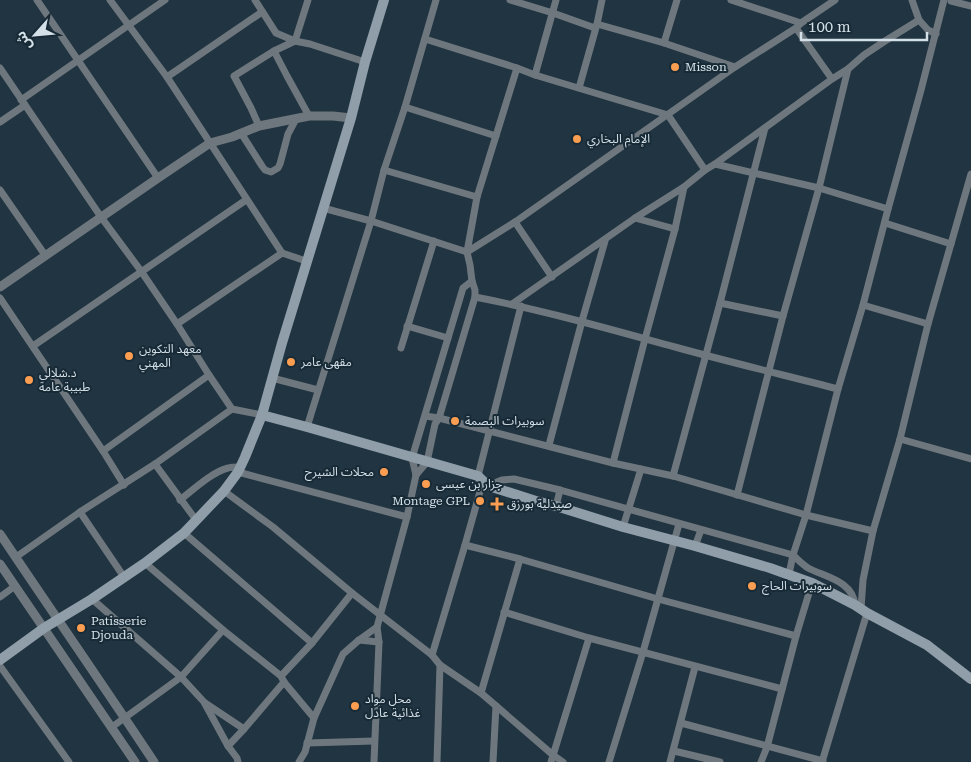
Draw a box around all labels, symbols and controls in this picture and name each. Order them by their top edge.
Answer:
north arrow [10,10,60,60]
scale bar [801,10,927,42]
text: 100 m [808,18,851,36]
text: ش [12,29,35,53]
place label: Misson [685,60,727,74]
marker: Misson [669,61,681,73]
place label: الإمام البخاري [587,132,650,149]
marker: الإمام البخاري [571,133,583,145]
place label: معهد التكوين المهني [139,342,202,373]
marker: معهد التكوين المهني [123,350,135,362]
place label: مقهى عامر [300,355,352,369]
marker: مقهى عامر [285,356,297,368]
place label: د.شلالي طبيبة عامة [39,366,90,394]
marker: د.شلالي طبيبة عامة [23,374,35,386]
place label: سوبيرات البصمة [465,414,544,428]
marker: سوبيرات البصمة [449,415,461,427]
place label: محلات الشيرح [305,465,374,481]
marker: محلات الشيرح [378,466,390,478]
place label: جزار بن عيسى [436,477,502,491]
marker: جزار بن عيسى [420,478,432,490]
place label: Montage GPL [392,494,470,508]
marker: Montage GPL [474,495,486,507]
place label: صيدلية بورزق [507,497,572,511]
marker: صيدلية بورزق [491,498,503,510]
place label: سوبيرات الحاج [762,579,832,595]
marker: سوبيرات الحاج [746,580,758,592]
place label: Patisserie Djouda [91,614,147,642]
marker: Patisserie Djouda [75,622,87,634]
place label: محل مواد غذائية عادل [365,692,420,720]
marker: محل مواد غذائية عادل [349,700,361,712]

